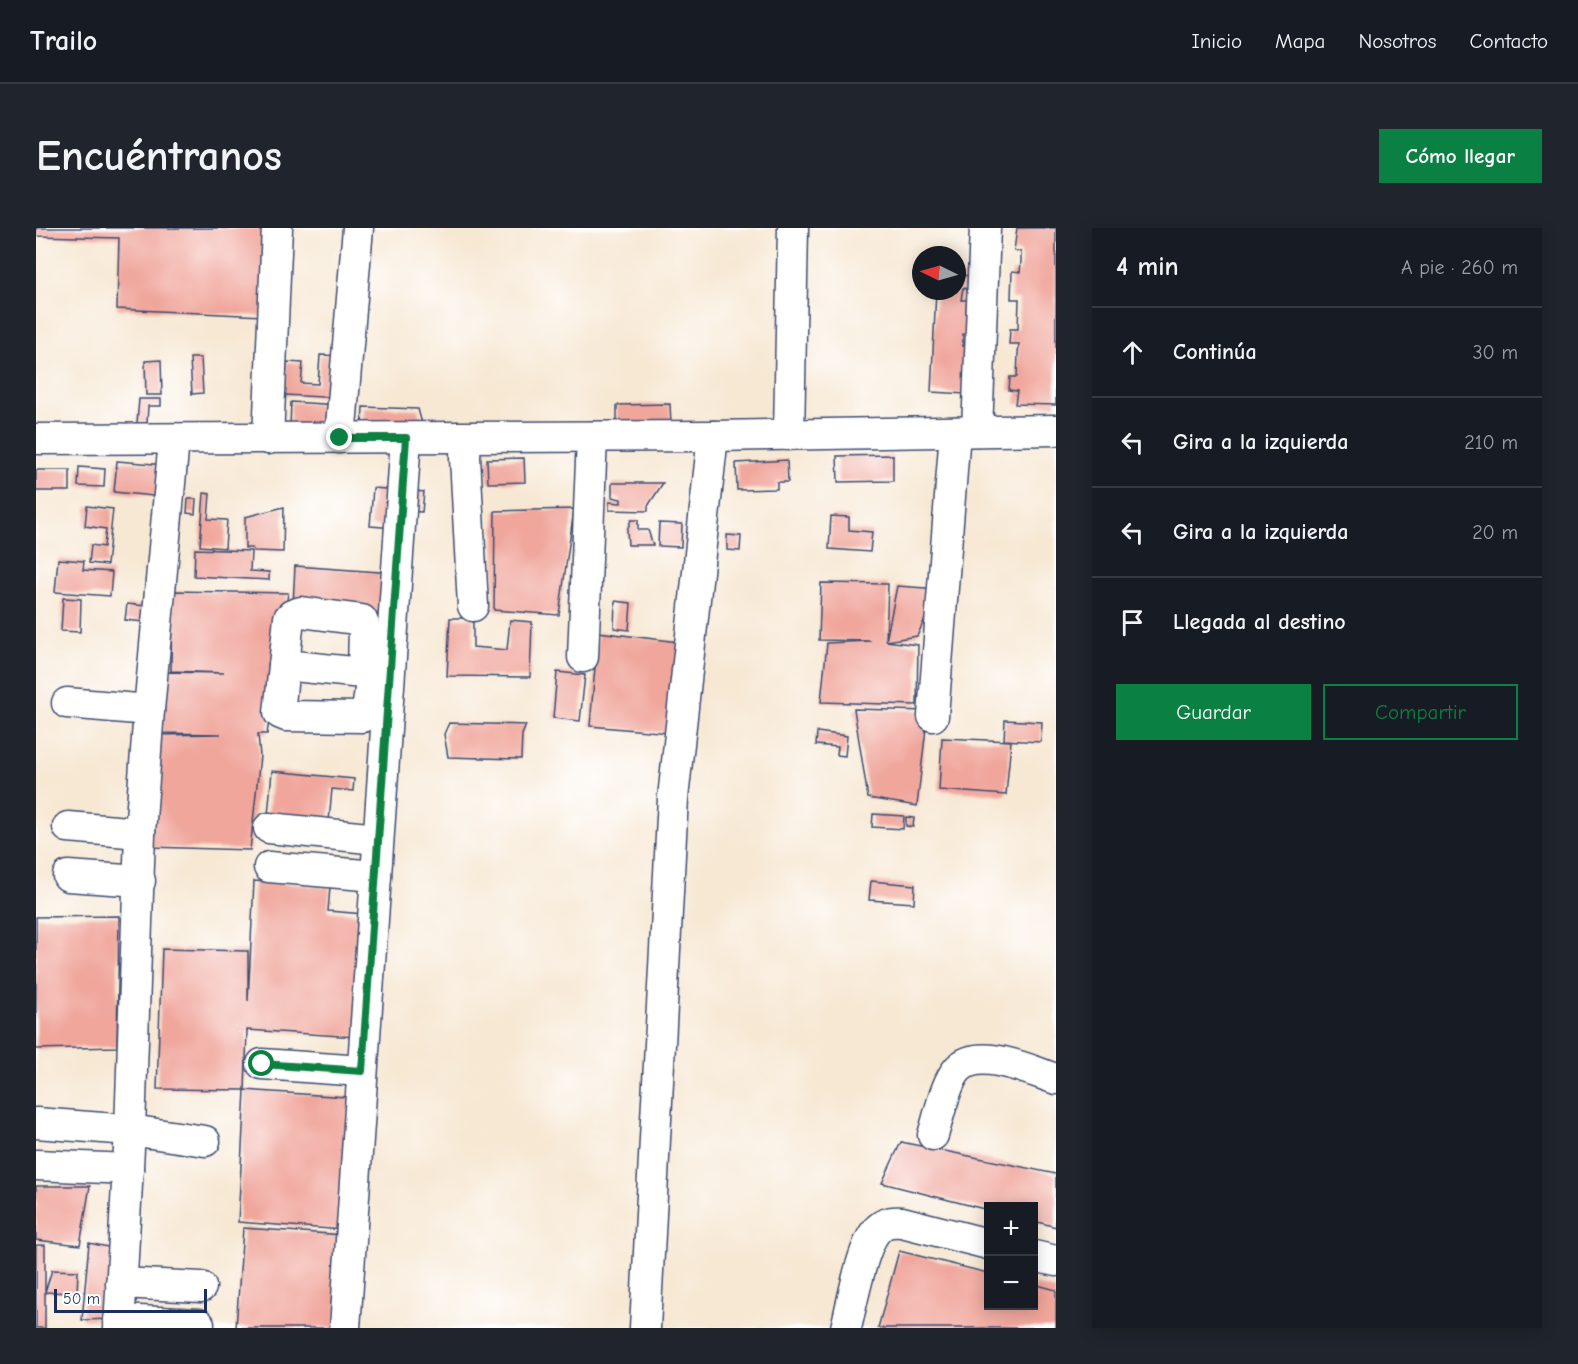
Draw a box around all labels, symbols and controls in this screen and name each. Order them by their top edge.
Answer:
text: Trailo [30,25,97,57]
text: Inicio [1191,29,1242,53]
text: Mapa [1275,29,1325,53]
text: Nosotros [1358,29,1437,53]
text: Contacto [1470,29,1548,53]
button: Cómo llegar [1379,129,1542,183]
text: Encuéntranos [36,132,282,181]
north arrow [912,246,966,300]
text: 4 min [1116,252,1179,282]
text: A pie · 260 m [1401,256,1518,279]
icon: ahead [1116,336,1149,369]
text: Continúa [1173,339,1257,365]
text: 30 m [1472,341,1518,364]
route end [326,424,352,450]
icon: left [1116,426,1149,459]
text: Gira a la izquierda [1173,429,1348,455]
text: 210 m [1464,431,1518,454]
icon: left [1116,516,1149,549]
text: Gira a la izquierda [1173,519,1348,545]
text: 20 m [1472,521,1518,544]
icon: arrive [1116,606,1149,639]
text: Llegada al destino [1173,609,1346,635]
button: Guardar [1116,684,1311,740]
button: Compartir [1323,684,1518,740]
route start [248,1050,274,1076]
map controls [984,1202,1038,1310]
button: + [984,1202,1038,1256]
button: − [984,1256,1038,1310]
scale bar [54,1286,207,1314]
text: 50 m [63,1290,100,1308]

